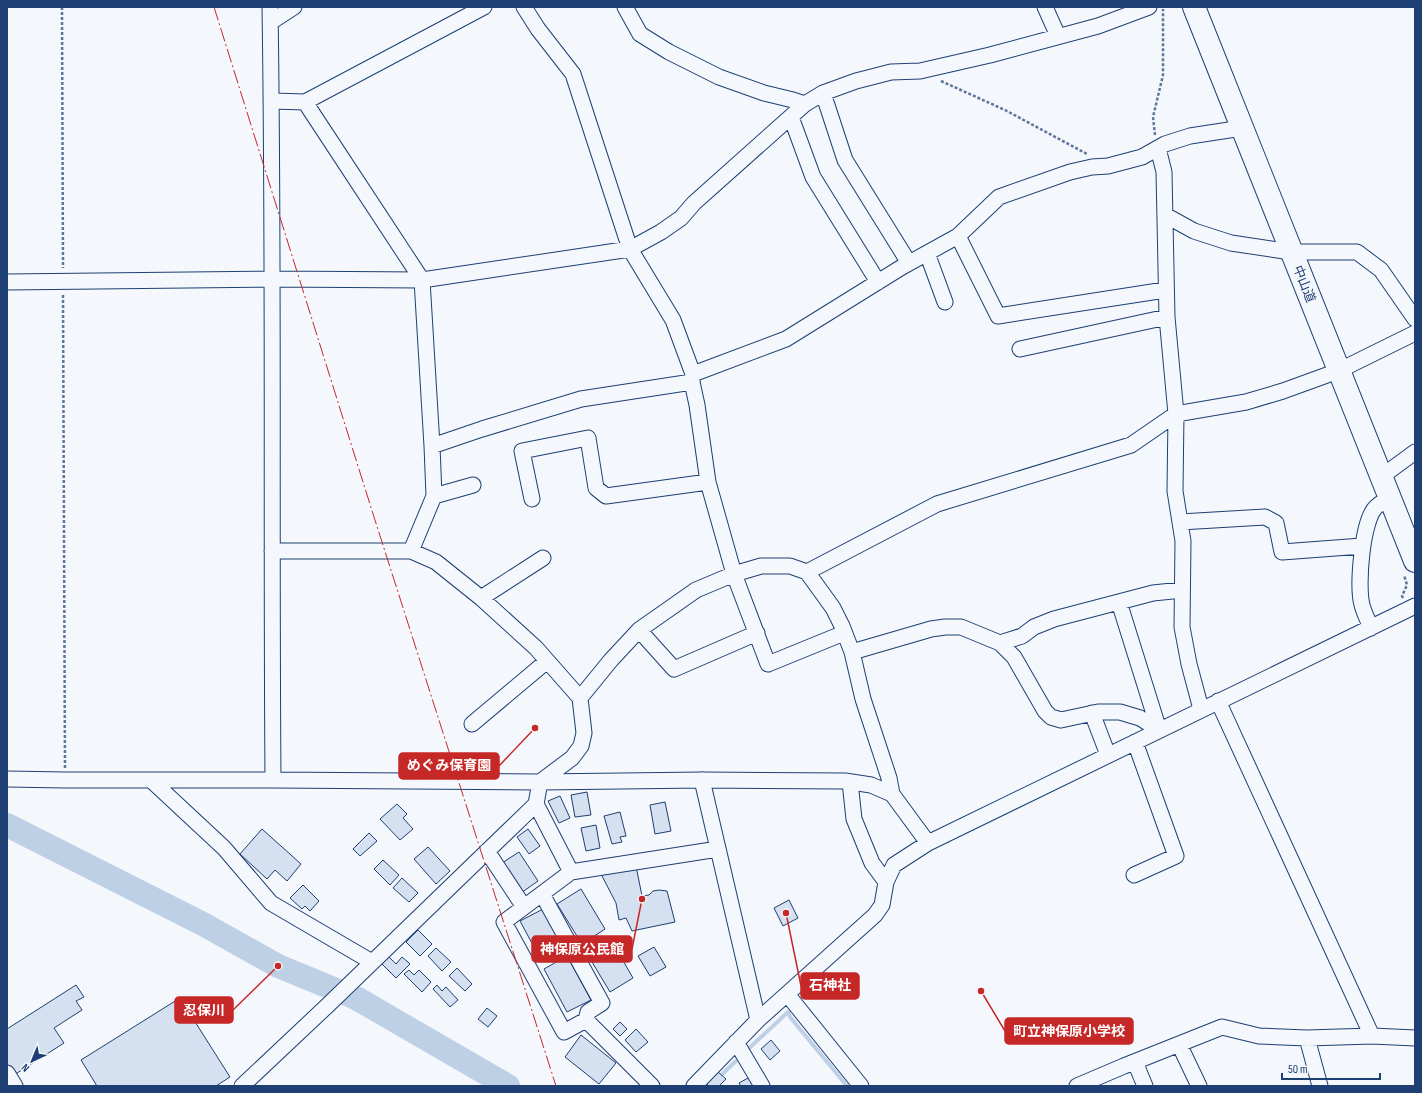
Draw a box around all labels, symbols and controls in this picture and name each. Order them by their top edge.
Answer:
street label: 中山道 [1289,263,1319,305]
callout: めぐみ保育園 [399,753,499,779]
text: めぐみ保育園 [407,757,491,774]
callout: 神保原公民館 [532,936,632,962]
text: 神保原公民館 [540,941,624,958]
callout: 石神社 [801,973,859,999]
text: 石神社 [809,977,851,994]
callout: 忍保川 [175,997,233,1023]
text: 忍保川 [183,1002,225,1019]
callout: 町立神保原小学校 [1005,1018,1133,1044]
text: 町立神保原小学校 [1013,1023,1125,1040]
north arrow [12,1041,52,1081]
scale bar [1282,1055,1380,1081]
text: N [19,1061,32,1075]
text: 50 m [1288,1062,1308,1077]

